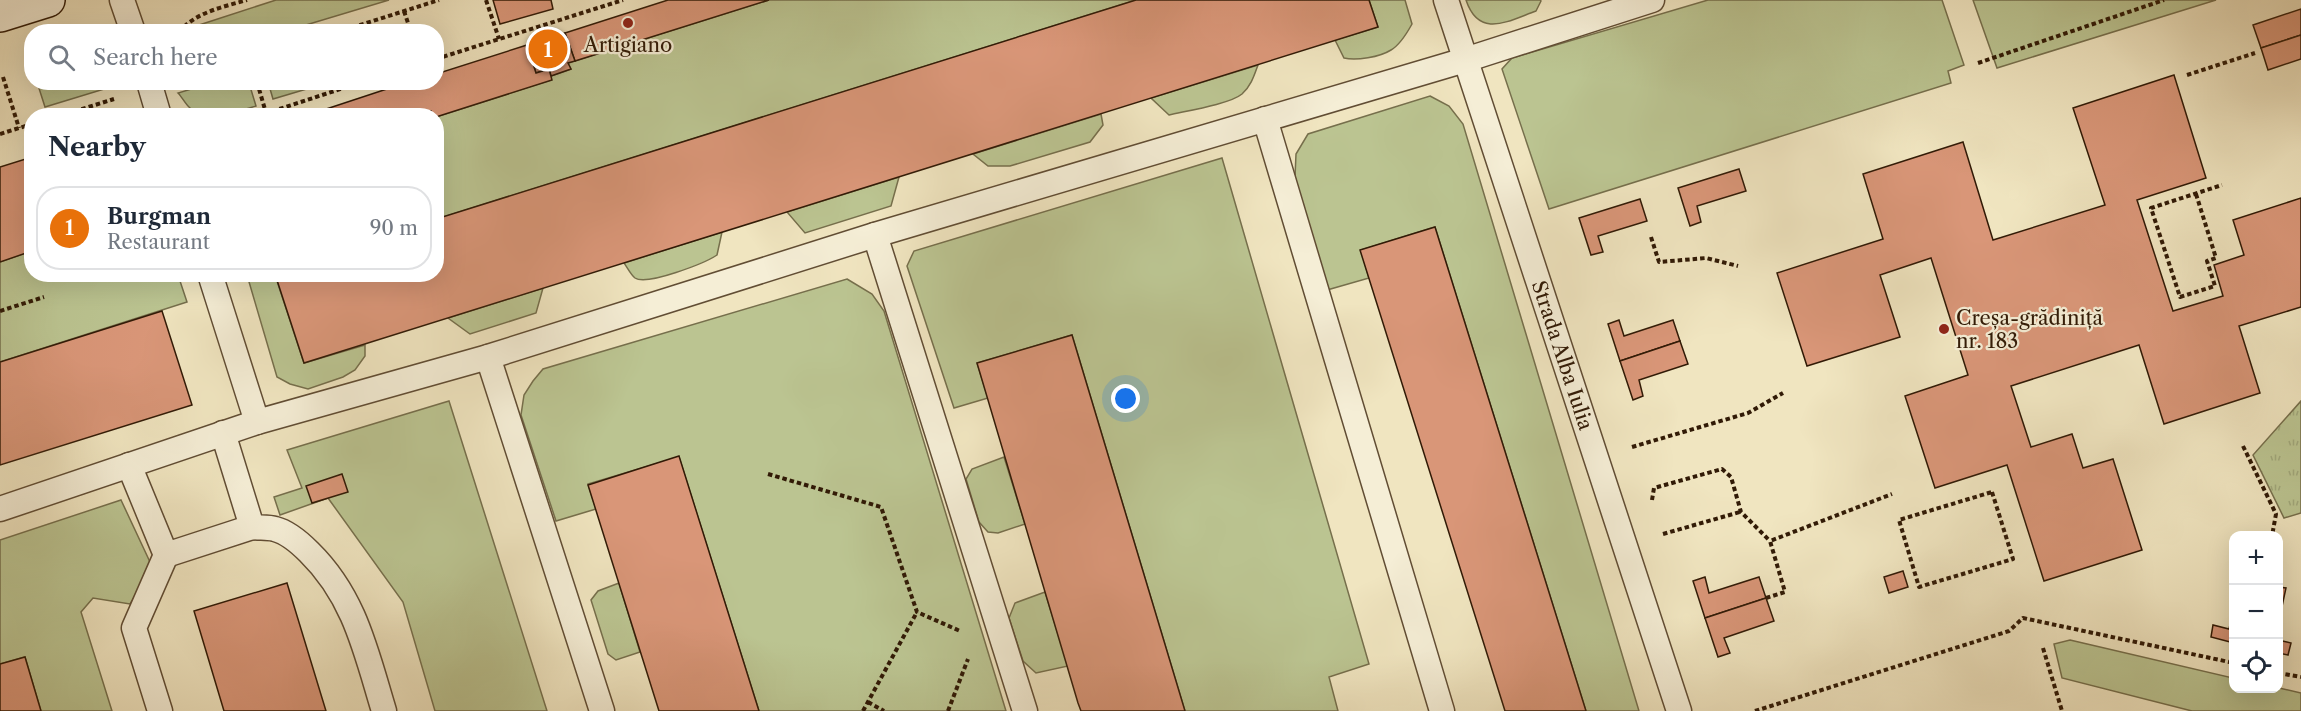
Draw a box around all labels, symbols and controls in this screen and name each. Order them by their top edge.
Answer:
marker: Artigiano [621,16,635,30]
search box [24,24,444,90]
pin: 1 [528,26,568,72]
place label: Artigiano [583,33,672,57]
icon: search [45,41,78,74]
text: Search here [93,44,218,71]
text: Nearby [48,131,146,163]
text: Burgman [107,203,211,230]
text: 1 [65,216,74,240]
text: 90 m [370,216,418,240]
text: Restaurant [107,230,210,254]
street label: Strada Alba Iulia [1527,278,1598,434]
place label: Creșa-grădiniță nr. 183 [1956,306,2104,353]
marker: Creșa-grădiniță nr. 183 [1937,322,1951,336]
your location [1111,384,1140,413]
map controls [2229,531,2283,693]
button: + [2229,531,2283,585]
button: − [2229,585,2283,639]
button: locate [2229,639,2283,693]

